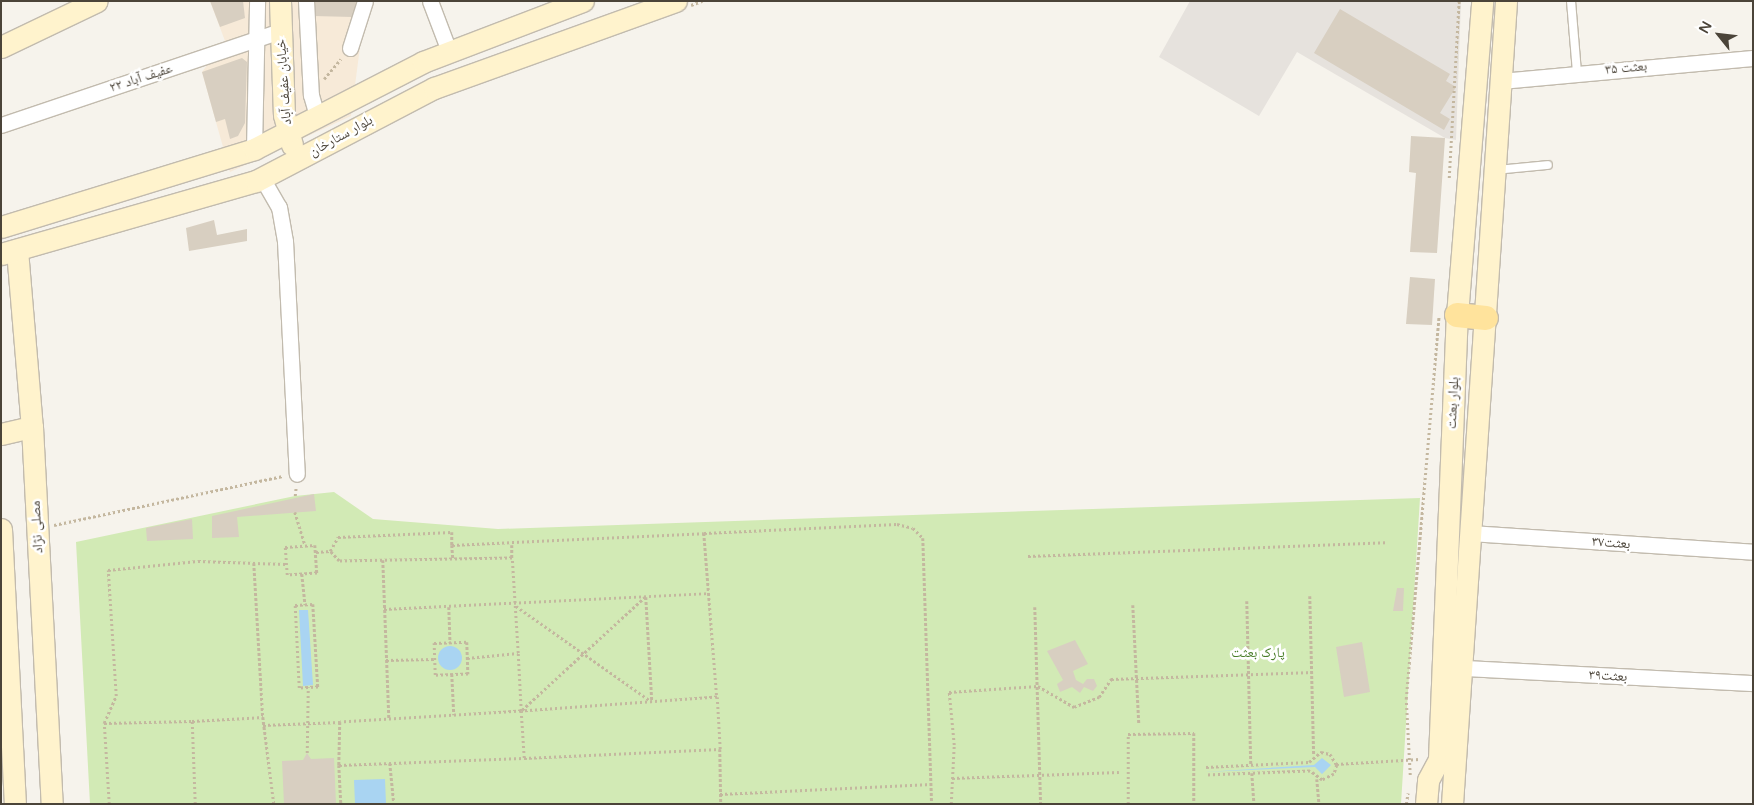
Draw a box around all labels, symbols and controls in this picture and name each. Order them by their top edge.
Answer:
north arrow [1694,10,1744,60]
text: N [1695,18,1716,37]
street label: خیابان عفیف آباد [273,39,295,125]
street label: ۳۵ بعثت [1604,58,1648,78]
street label: عفیف آباد ۲۲ [107,60,175,96]
street label: بلوار ستارخان [306,112,376,160]
street label: بلوار بعثت [1443,376,1463,430]
street label: مصلی نژاد [27,500,47,554]
street label: بعثت۳۷ [1591,533,1631,553]
park label: پارک بعثت [1231,645,1285,661]
street label: بعثت۳۹ [1588,667,1628,685]

